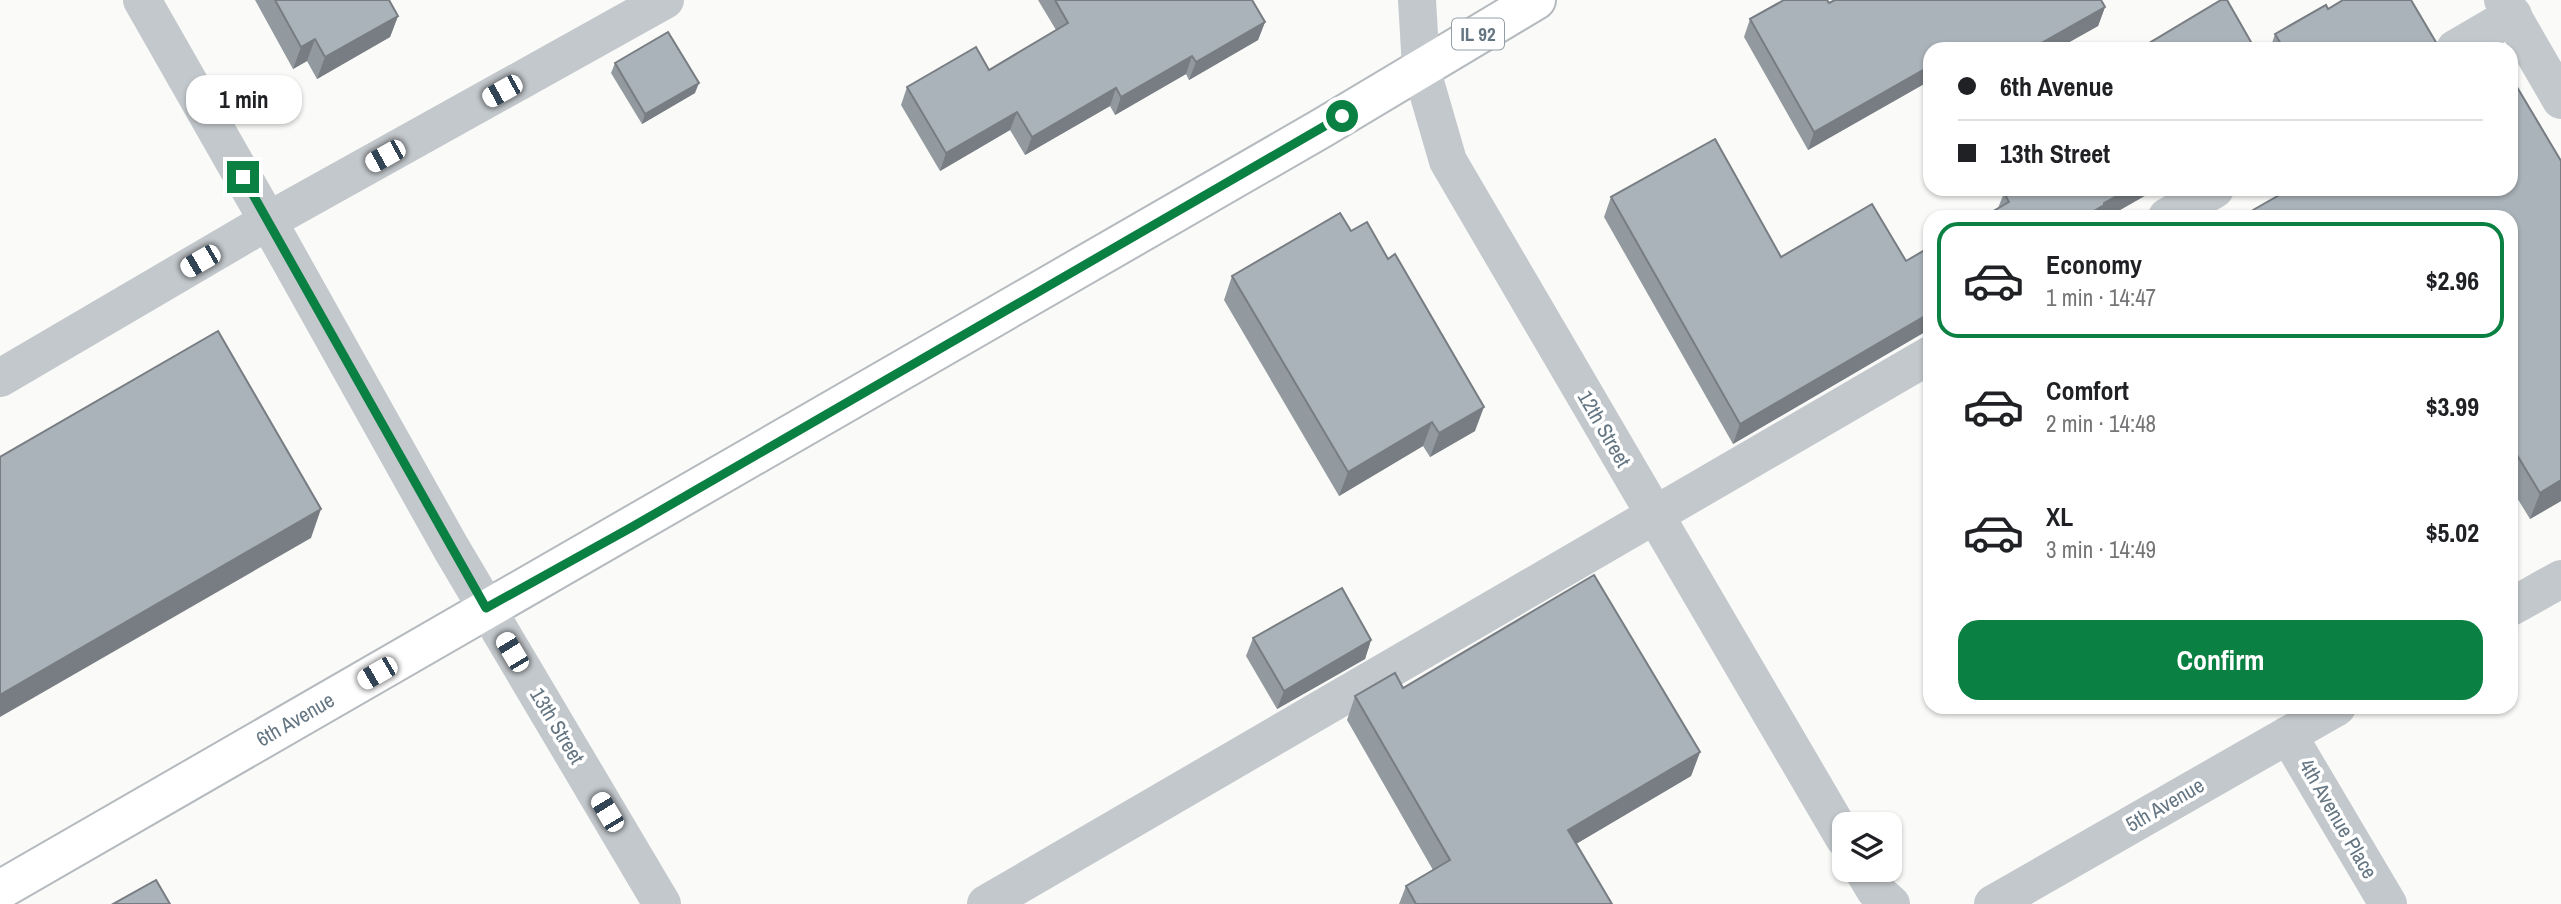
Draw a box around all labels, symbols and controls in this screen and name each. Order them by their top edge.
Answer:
road number: IL 92 [1452,18,1504,50]
text: 6th Avenue [2000,69,2113,104]
car [479,72,526,110]
callout: 1 min [185,76,301,124]
text: 1 min [219,84,269,115]
route start [1326,100,1358,132]
text: 13th Street [2000,136,2110,171]
car [362,137,409,175]
route end [227,161,259,193]
car [177,241,224,281]
text: Economy [2046,247,2142,282]
icon: car [1962,249,2025,312]
text: $2.96 [2426,263,2479,298]
text: 1 min · 14:47 [2046,282,2156,313]
text: Comfort [2046,373,2129,408]
icon: car [1962,375,2025,438]
street label: 12th Street [1571,385,1638,473]
text: $3.99 [2426,389,2479,424]
text: 2 min · 14:48 [2046,408,2156,439]
text: XL [2046,499,2073,534]
icon: car [1962,501,2025,564]
text: $5.02 [2426,515,2479,550]
text: 3 min · 14:49 [2046,534,2156,565]
button: Confirm [1958,620,2483,700]
car [493,629,532,675]
car [354,653,401,693]
street label: 13th Street [523,682,592,769]
street label: 6th Avenue [251,685,340,753]
street label: 4th Avenue Place [2292,754,2384,884]
street label: 5th Avenue [2120,771,2209,839]
car [588,789,627,835]
map controls [1832,812,1902,882]
button: layers [1832,812,1902,882]

